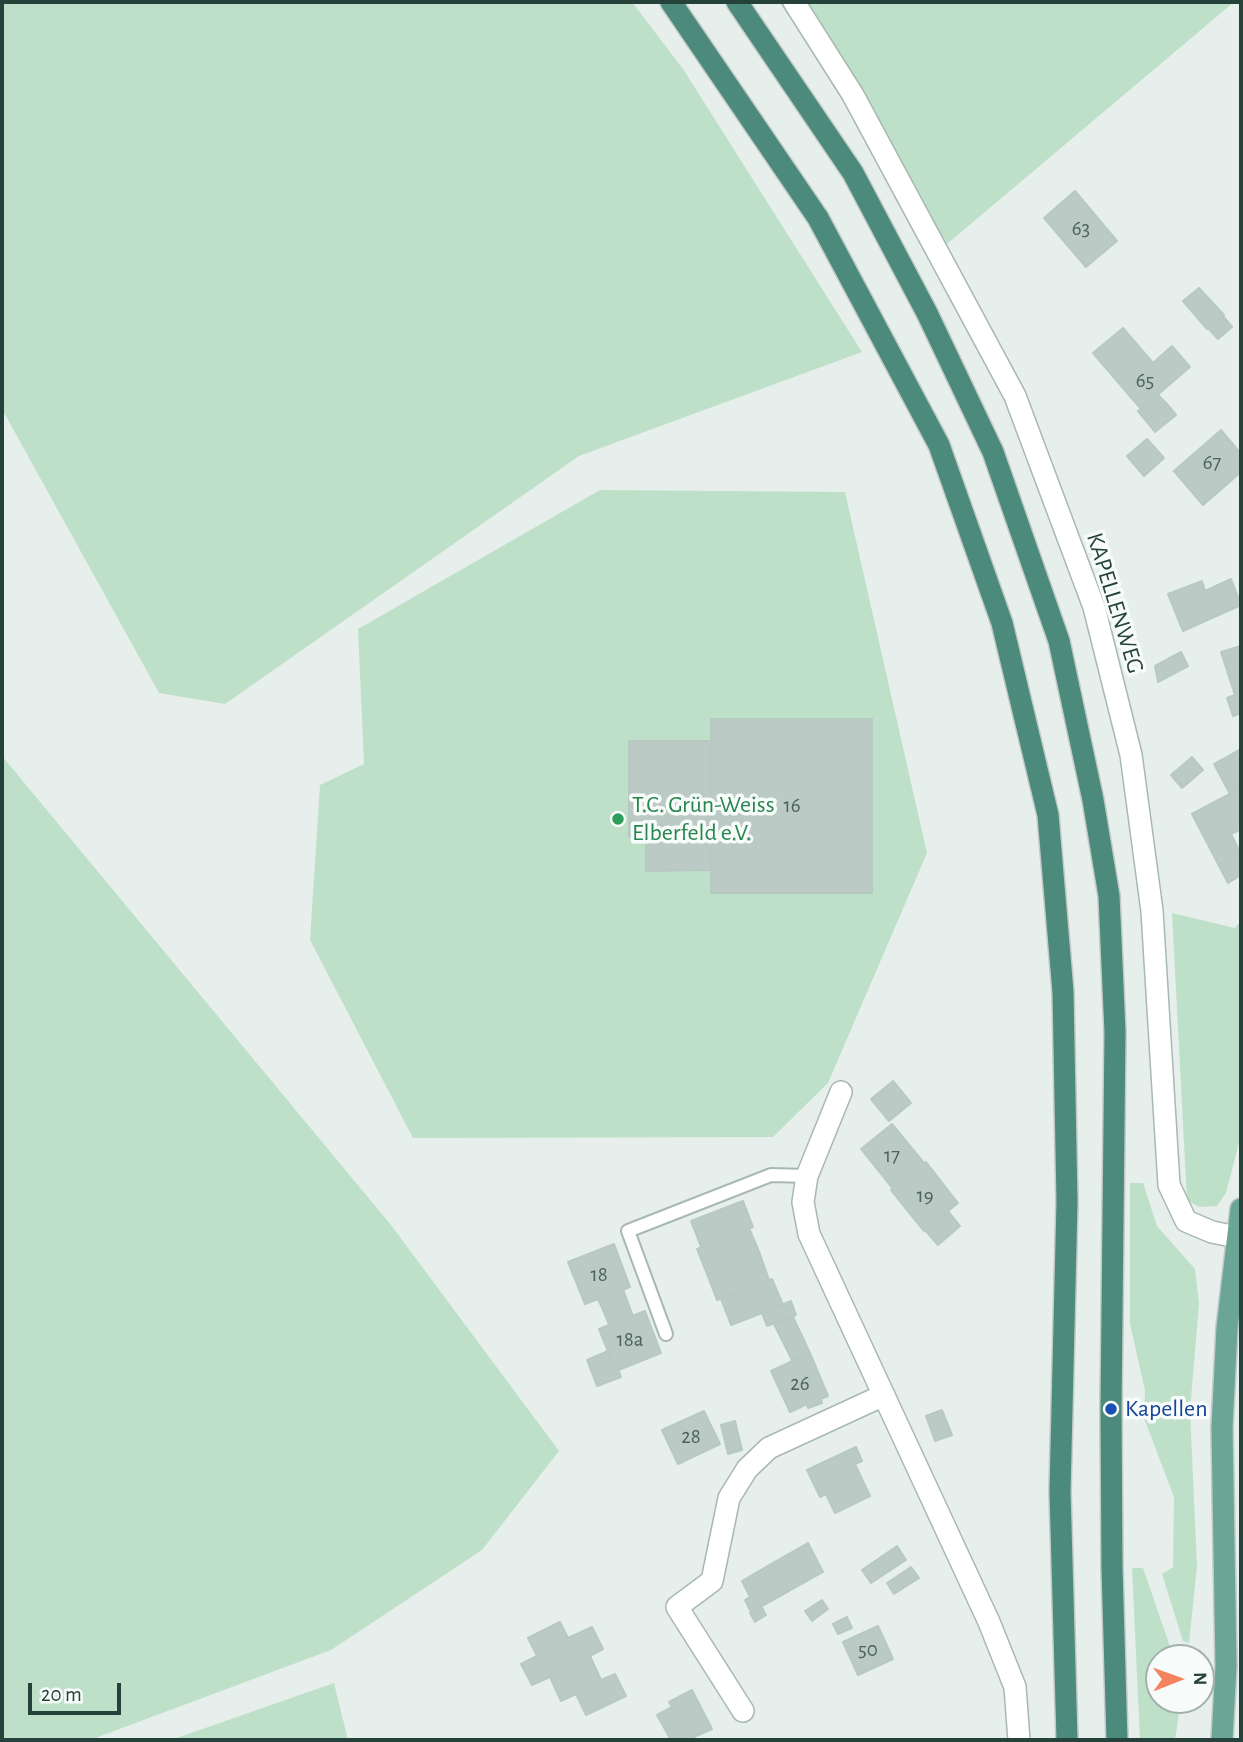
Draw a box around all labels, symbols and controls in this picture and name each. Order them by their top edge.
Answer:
house number: 63 [1072,216,1090,242]
house number: 65 [1136,368,1154,394]
house number: 67 [1203,450,1221,476]
street label: KAPELLENWEG [1080,529,1150,677]
place label: T.C. Grün-Weiss Elberfeld e.V. [632,791,775,847]
house number: 16 [783,793,801,819]
marker: T.C. Grün-Weiss Elberfeld e.V. [610,811,626,827]
house number: 17 [884,1143,900,1169]
house number: 19 [916,1183,934,1209]
house number: 18 [590,1262,608,1288]
house number: 18a [617,1327,643,1353]
house number: 26 [790,1371,810,1397]
place label: Kapellen [1125,1395,1208,1423]
marker: Kapellen [1103,1401,1119,1417]
house number: 28 [681,1424,701,1450]
house number: 50 [858,1637,878,1663]
north arrow [1145,1644,1215,1714]
scale bar [32,1668,124,1712]
text: N [1190,1672,1209,1685]
text: 20 m [41,1684,82,1705]

